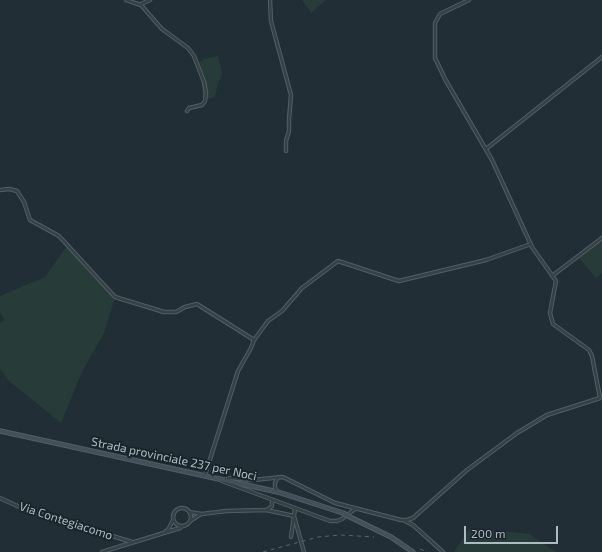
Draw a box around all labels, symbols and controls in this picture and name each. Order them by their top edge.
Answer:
street label: Strada provinciale 237 per Noci [90,434,258,484]
street label: Via Contegiacomo [17,499,115,543]
scale bar [466,518,560,544]
text: 200 m [471,526,505,540]

